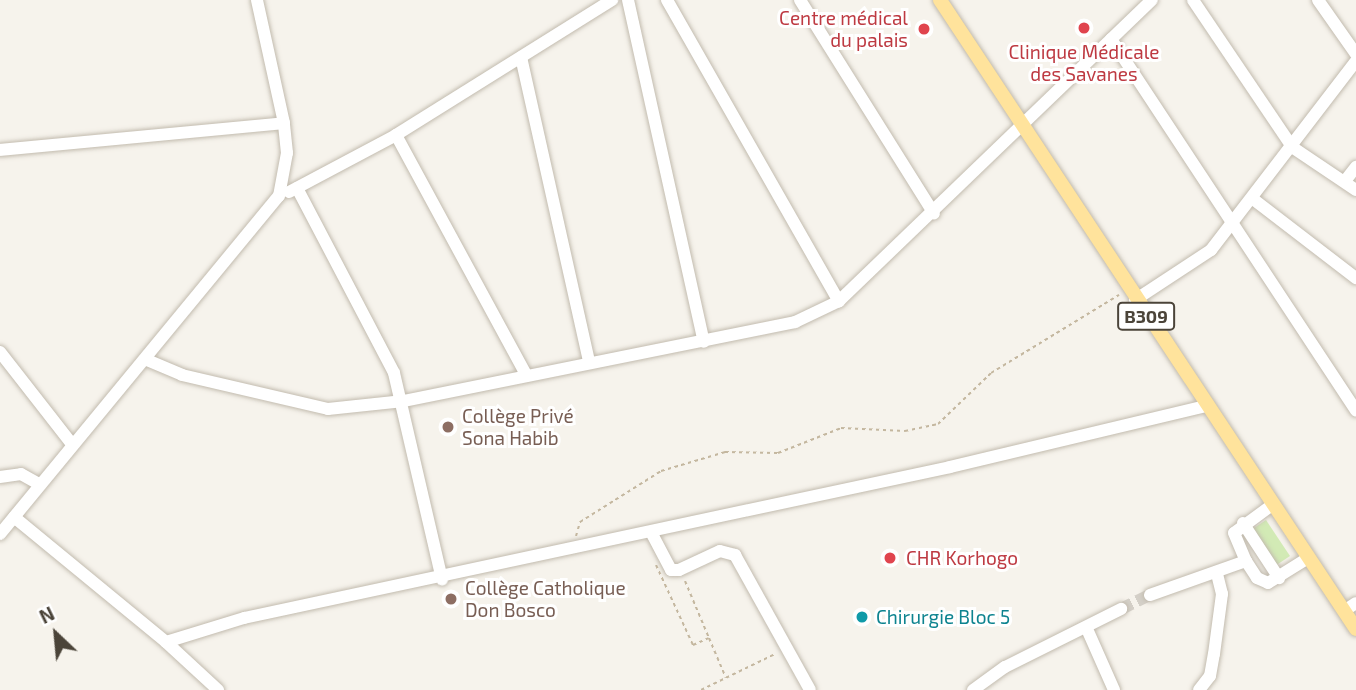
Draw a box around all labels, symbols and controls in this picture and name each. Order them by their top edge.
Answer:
place label: Centre médical du palais [779,7,908,51]
marker: Clinique Médicale des Savanes [1074,18,1094,38]
marker: Centre médical du palais [914,19,934,39]
place label: Clinique Médicale des Savanes [1008,41,1160,85]
road number: B309 [1116,302,1176,330]
place label: Collège Privé Sona Habib [462,405,574,449]
marker: Collège Privé Sona Habib [440,419,456,435]
place label: CHR Korhogo [906,547,1018,569]
marker: CHR Korhogo [880,548,900,568]
place label: Collège Catholique Don Bosco [465,577,626,621]
marker: Collège Catholique Don Bosco [443,591,459,607]
north arrow [21,599,91,669]
text: N [35,601,58,628]
place label: Chirurgie Bloc 5 [876,606,1010,628]
marker: Chirurgie Bloc 5 [854,609,870,625]

